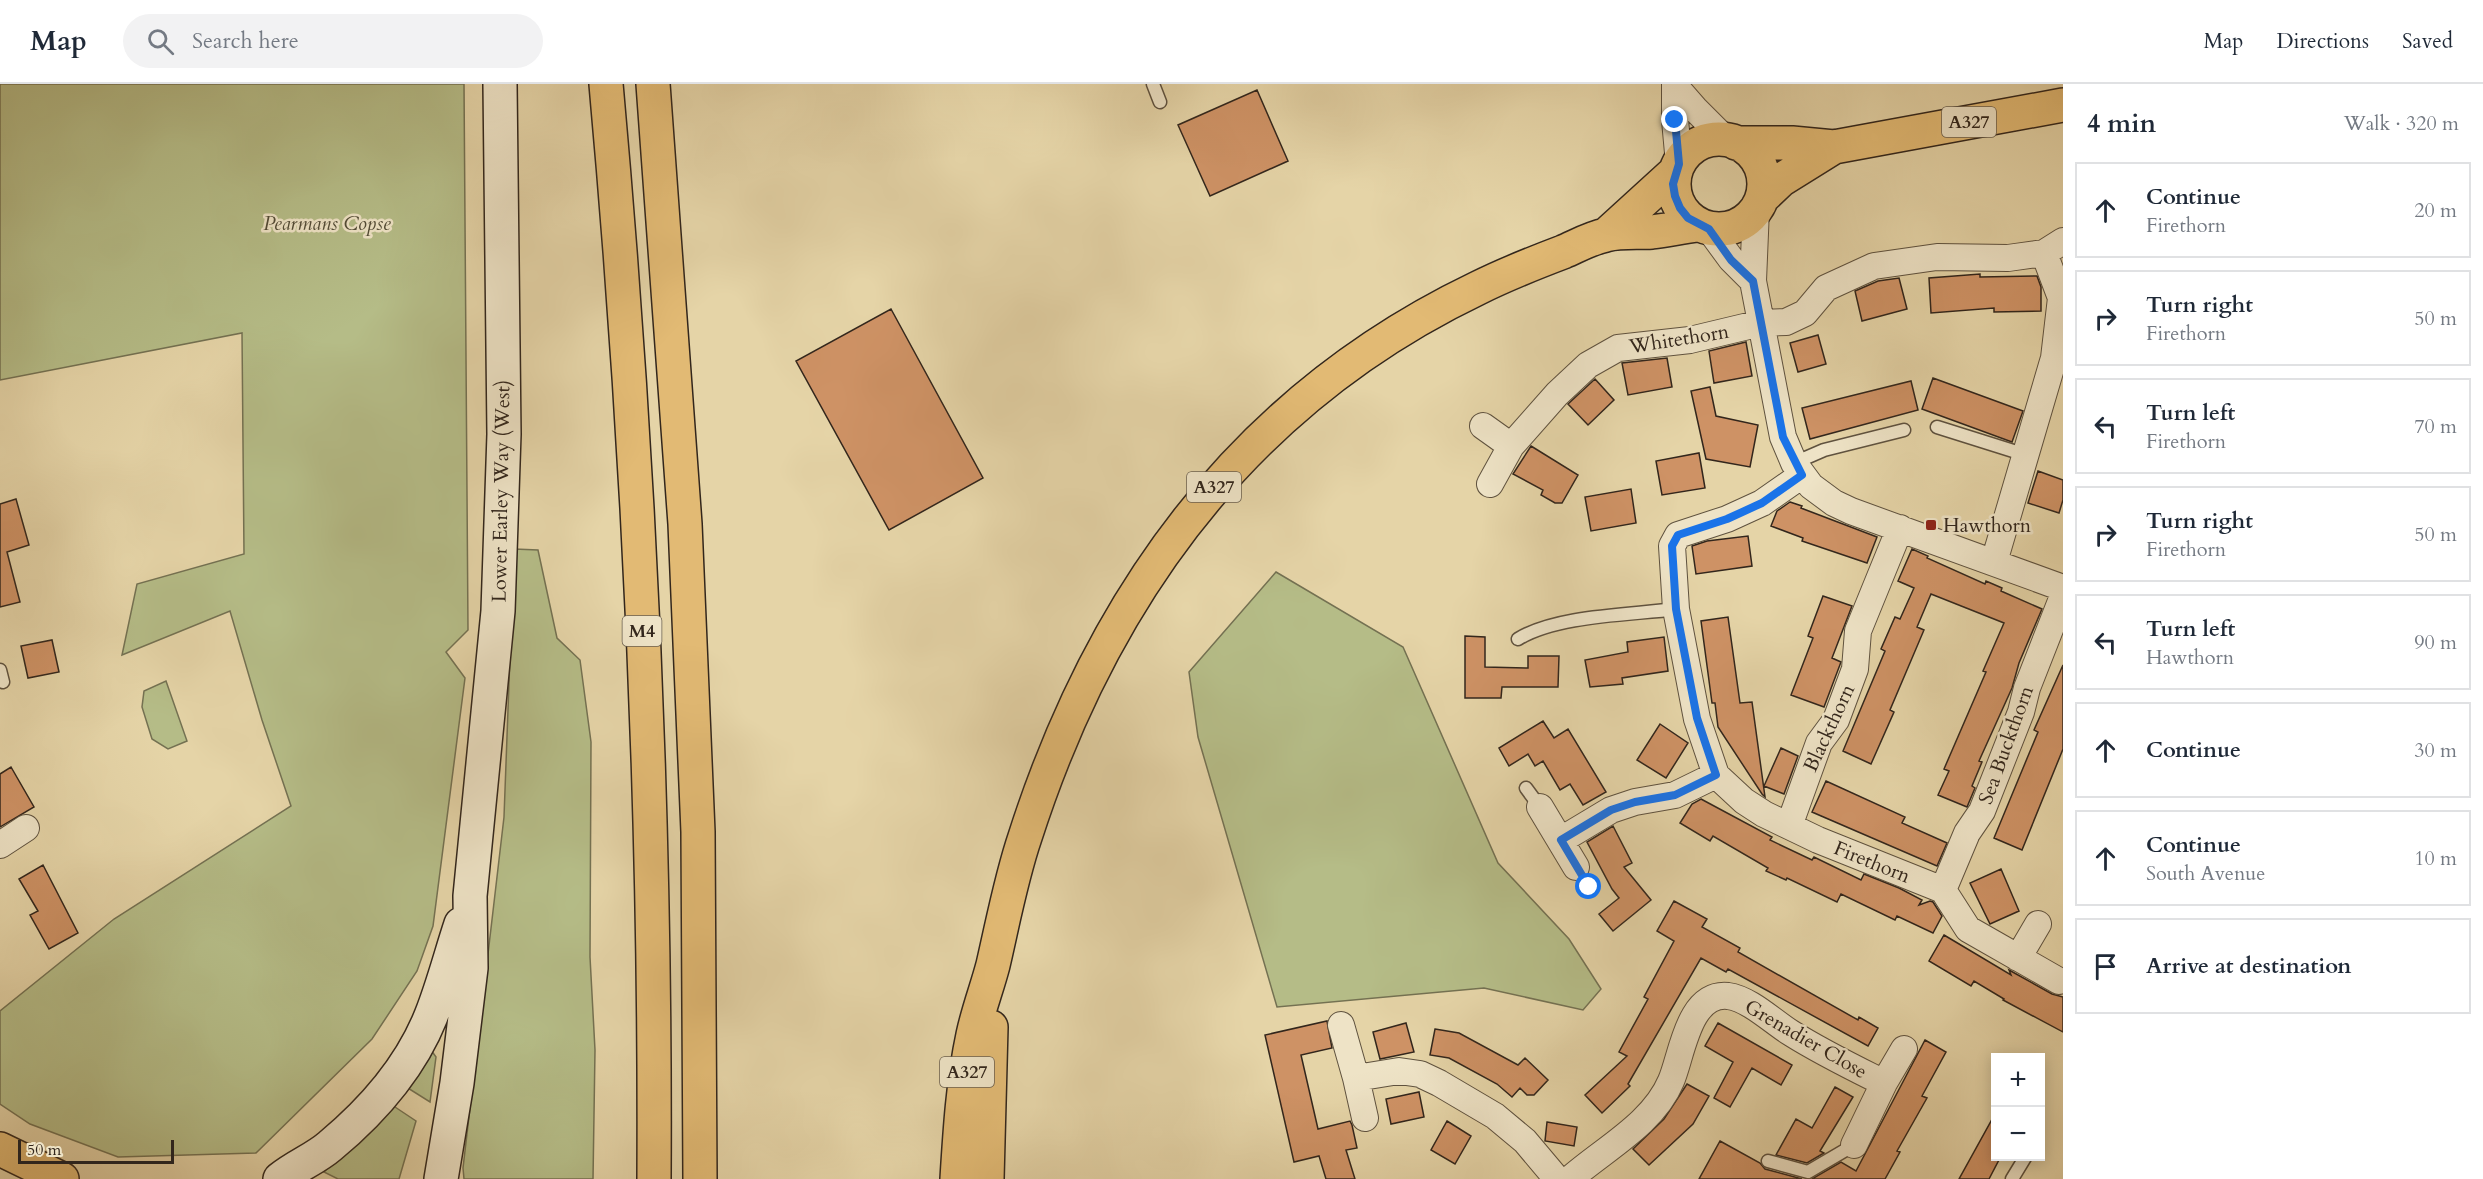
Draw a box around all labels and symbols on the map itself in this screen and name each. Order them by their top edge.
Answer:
route end [1661,106,1687,132]
road number: A327 [1942,107,1996,137]
park label: Pearmans Copse [263,210,391,237]
street label: Whitethorn [1626,318,1732,360]
street label: Lower Earley Way (West) [486,379,516,603]
road number: A327 [1187,472,1241,502]
place label: Hawthorn [1943,512,2032,539]
marker: Hawthorn [1924,518,1938,532]
road number: M4 [622,616,662,646]
street label: Blackthorn [1797,679,1861,776]
street label: Sea Buckthorn [1972,681,2040,808]
street label: Firethorn [1830,834,1915,890]
route start [1575,873,1601,899]
street label: Grenadier Close [1740,993,1872,1085]
road number: A327 [940,1057,994,1087]
scale bar [18,1137,174,1164]

